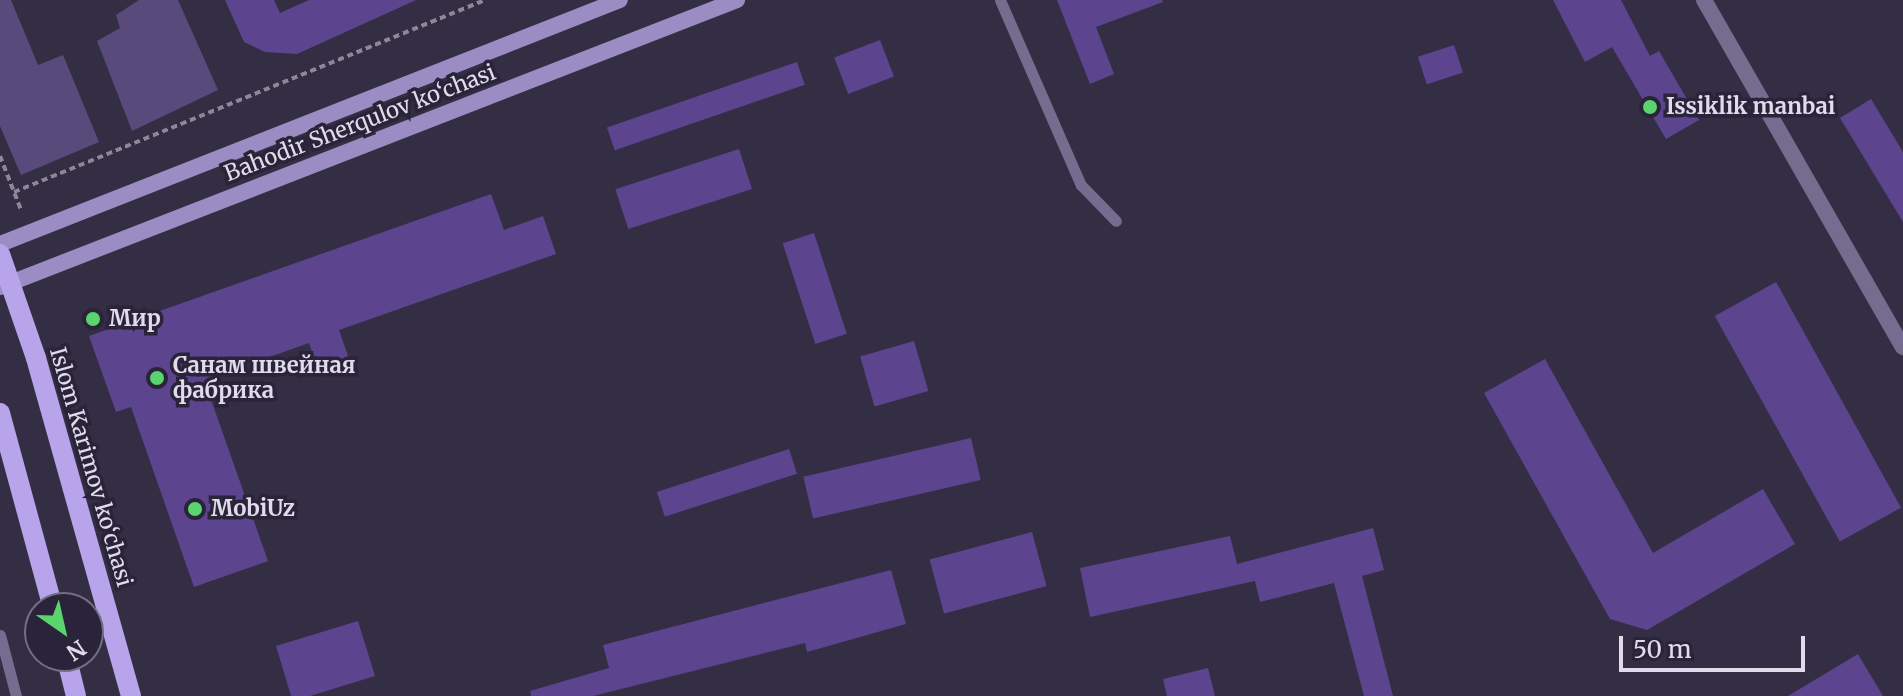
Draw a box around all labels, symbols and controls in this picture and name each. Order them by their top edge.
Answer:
street label: Bahodir Sherqulov ko‘chasi [221,59,499,187]
place label: Issiklik manbai [1666,94,1835,120]
marker: Issiklik manbai [1641,98,1659,116]
place label: Мир [109,306,161,332]
marker: Мир [84,310,102,328]
street label: Islom Karimov ko‘chasi [44,344,138,590]
place label: Санам швейная фабрика [173,352,356,404]
marker: Санам швейная фабрика [148,369,166,387]
place label: MobiUz [211,496,295,522]
marker: MobiUz [186,500,204,518]
north arrow [24,592,104,672]
scale bar [1623,620,1809,670]
text: N [61,634,91,667]
text: 50 m [1633,634,1692,665]

